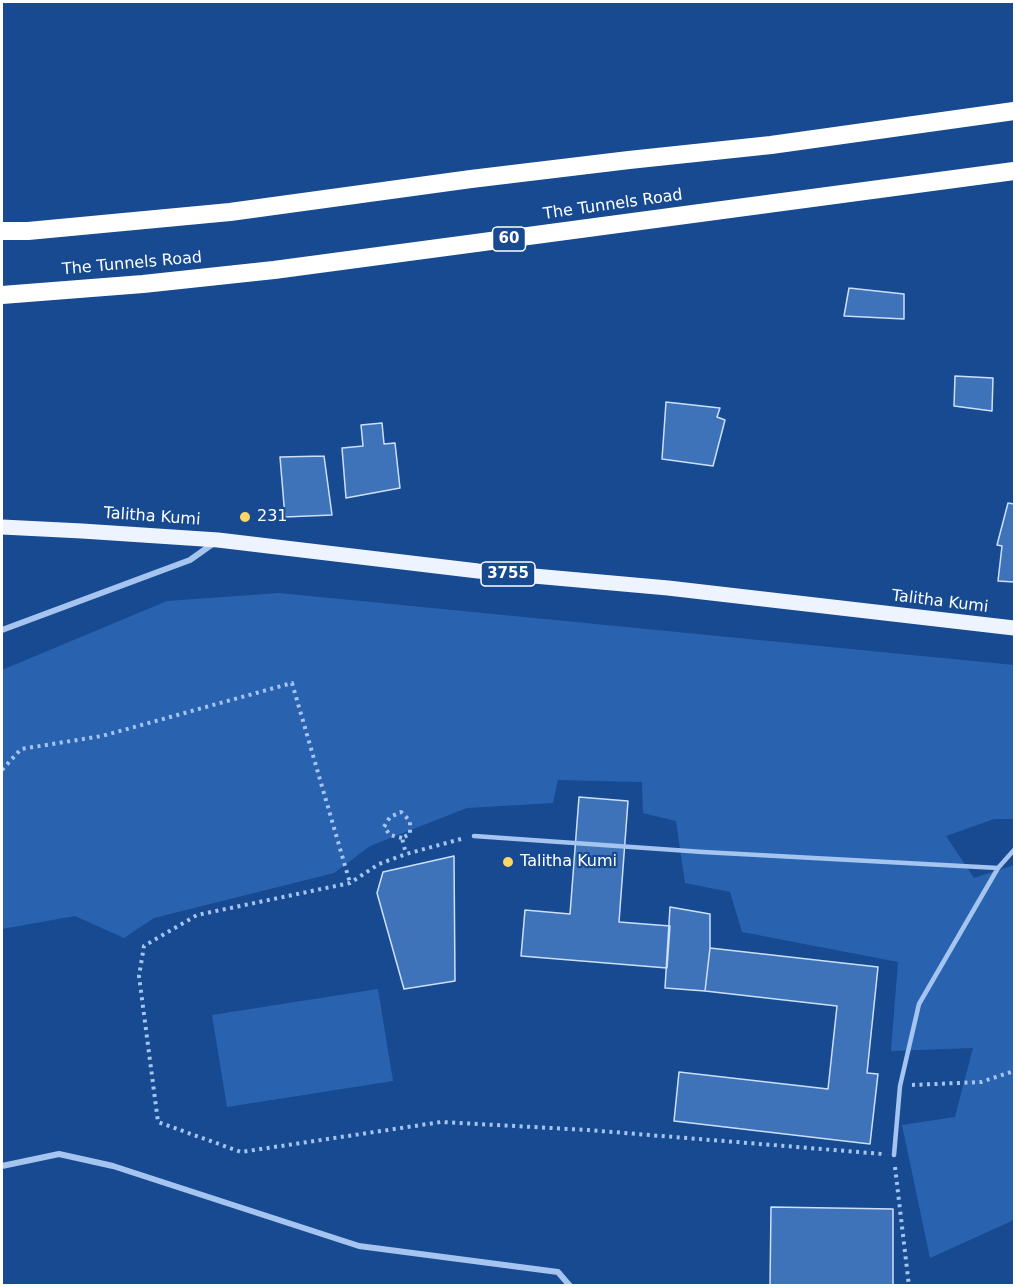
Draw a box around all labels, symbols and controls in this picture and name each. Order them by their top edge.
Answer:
street label: The Tunnels Road [542,186,684,224]
road number: 60 [492,227,526,251]
street label: The Tunnels Road [61,248,203,280]
street label: Talitha Kumi [103,504,201,530]
place label: 231 [257,507,288,527]
marker: 231 [238,510,252,524]
road number: 3755 [481,562,535,586]
street label: Talitha Kumi [891,587,989,617]
place label: Talitha Kumi [520,852,617,872]
marker: Talitha Kumi [501,855,515,869]

